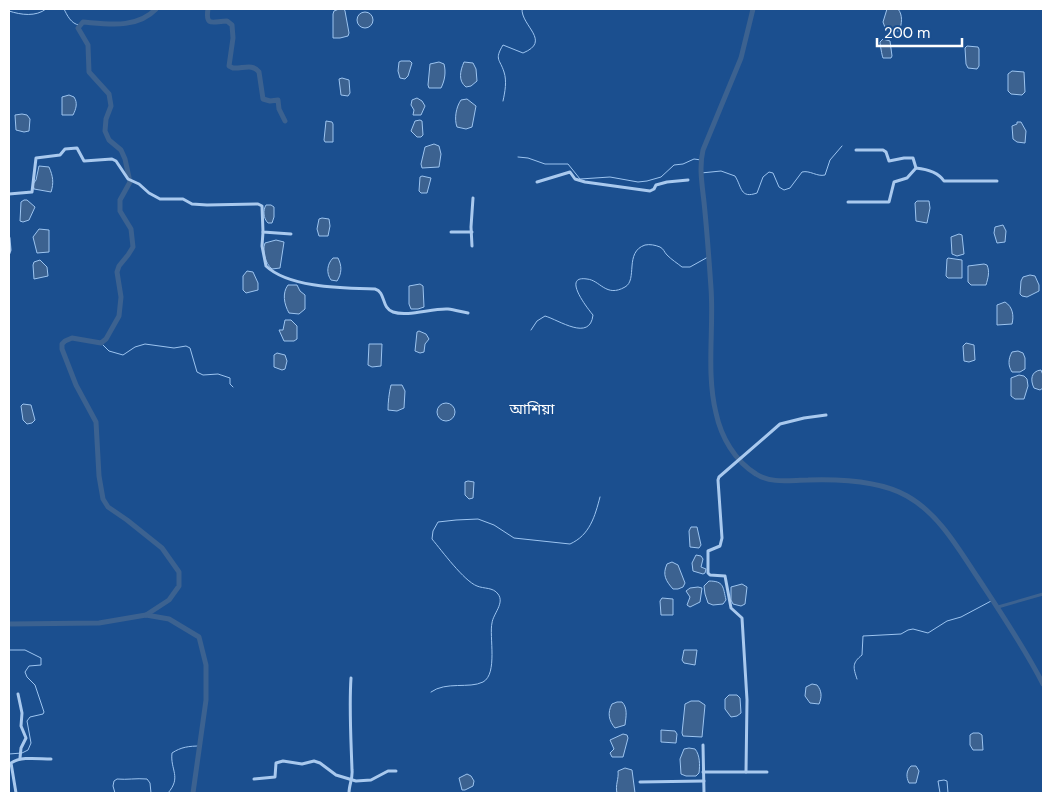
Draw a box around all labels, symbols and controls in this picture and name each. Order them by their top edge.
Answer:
scale bar [877,15,962,47]
text: 200 m [884,23,930,43]
district label: আশিয়া [509,399,555,419]

